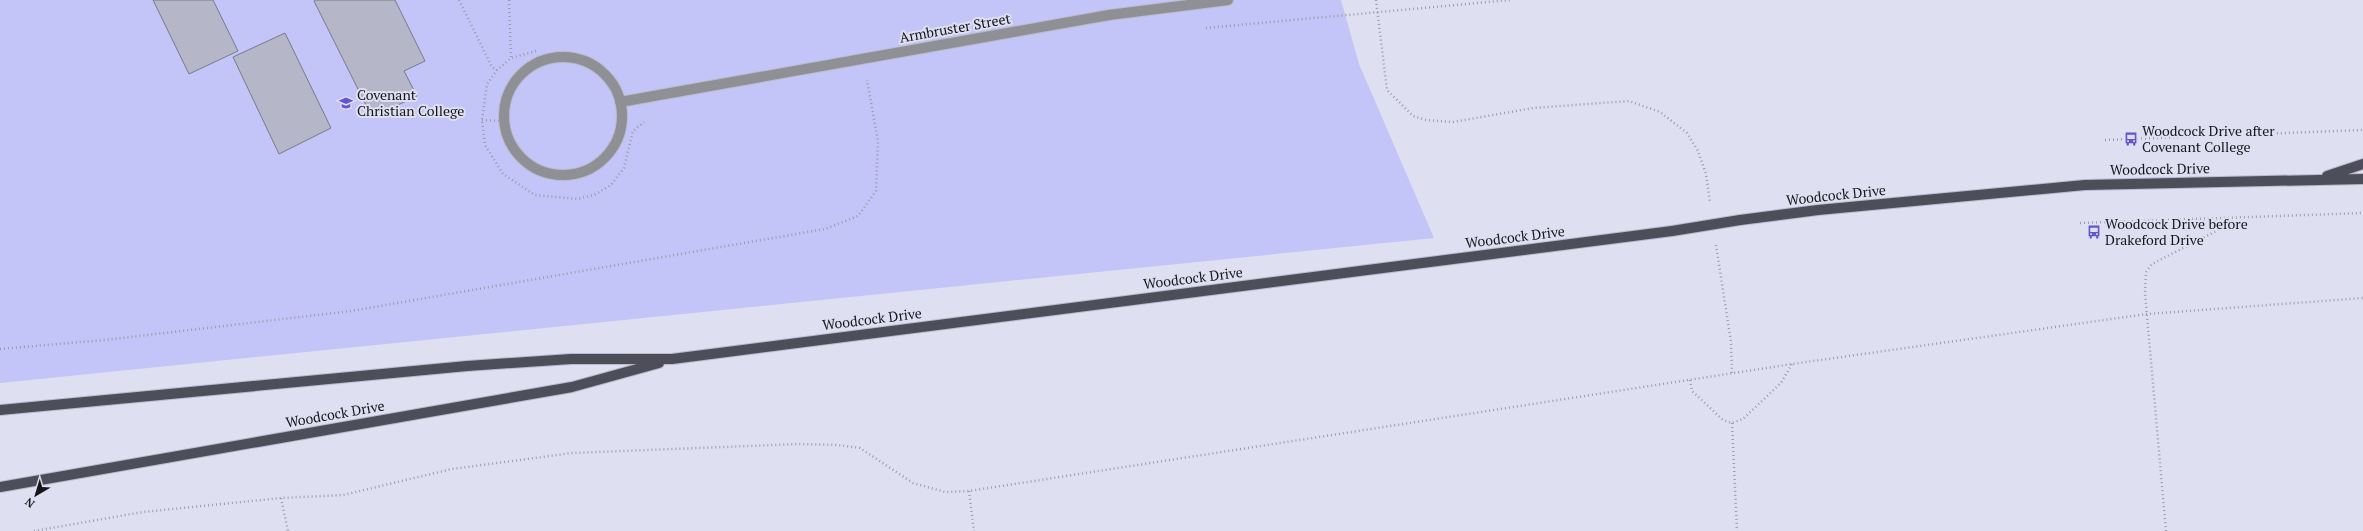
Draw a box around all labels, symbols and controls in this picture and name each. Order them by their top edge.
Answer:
street label: Armbruster Street [898,8,1013,47]
place label: Covenant Christian College [357,85,464,120]
school or university icon: Covenant Christian College [338,95,354,111]
place label: Woodcock Drive after Covenant College [2142,121,2275,156]
bus stop icon: Woodcock Drive after Covenant College [2123,131,2139,147]
street label: Woodcock Drive [2110,158,2210,179]
street label: Woodcock Drive [1785,180,1887,209]
place label: Woodcock Drive before Drakeford Drive [2105,214,2248,249]
street label: Woodcock Drive [1464,221,1566,252]
bus stop icon: Woodcock Drive before Drakeford Drive [2086,224,2102,240]
street label: Woodcock Drive [1142,262,1244,293]
street label: Woodcock Drive [821,303,923,334]
street label: Woodcock Drive [284,395,386,432]
north arrow [16,475,56,515]
text: N [22,494,37,511]

